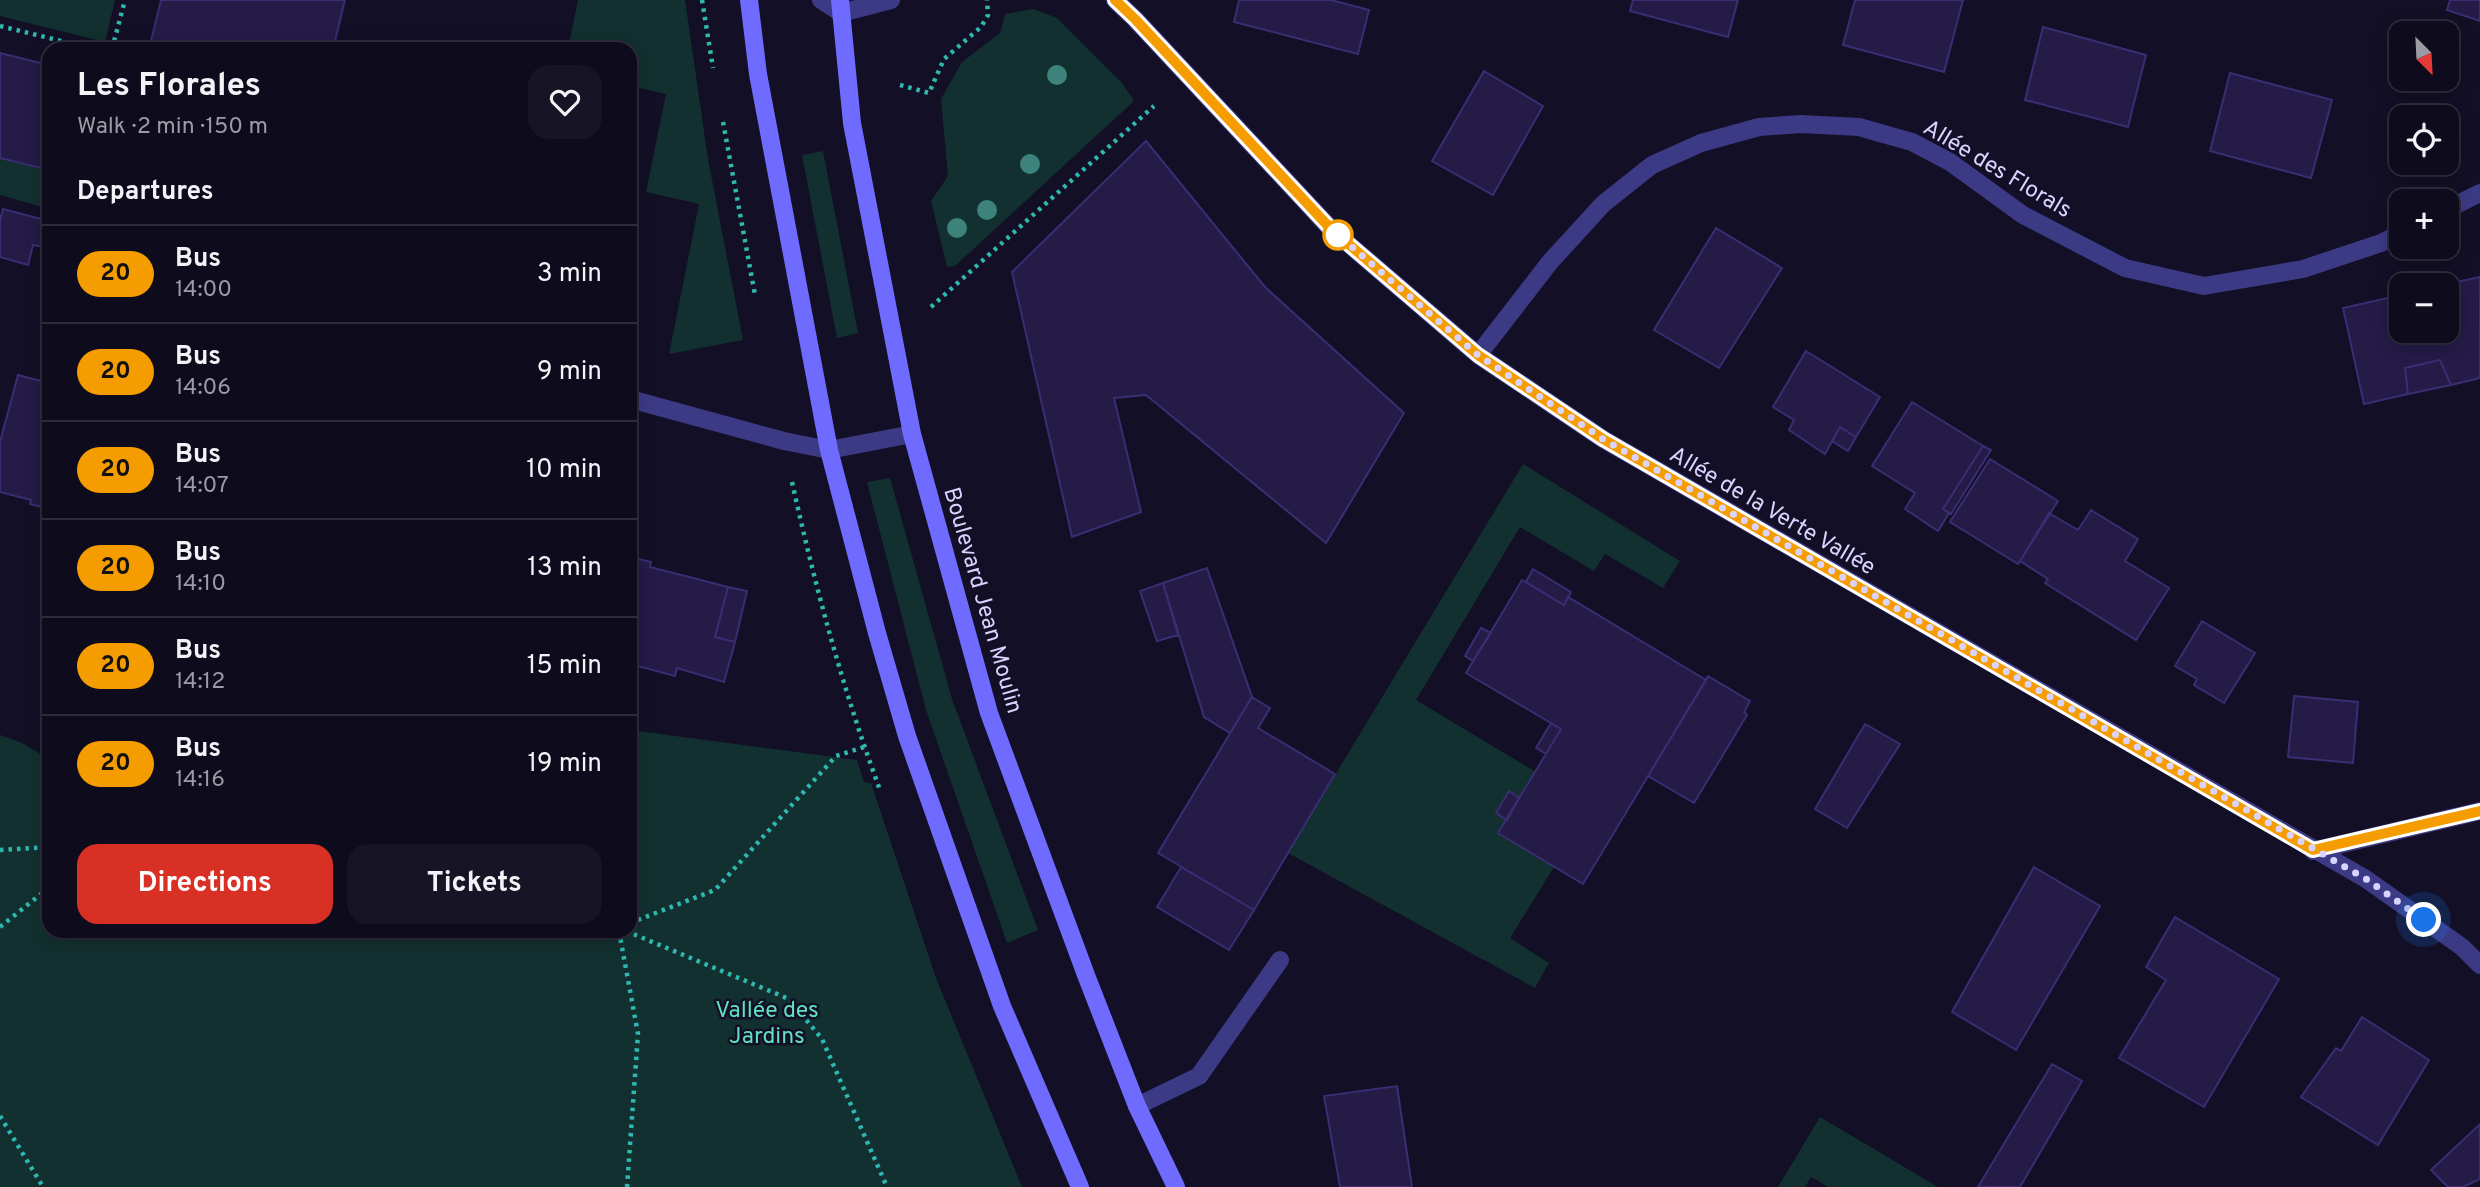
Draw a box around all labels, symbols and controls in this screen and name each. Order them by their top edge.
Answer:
north arrow [2389,21,2459,91]
map controls [2389,21,2459,343]
button: heart [528,65,602,139]
text: Les Florales [77,66,261,108]
button: locate [2389,105,2459,175]
text: Walk · 2 min · 150 m [77,113,268,142]
street label: Allée des Florals [1917,114,2076,226]
text: Departures [77,176,214,209]
button: + [2389,189,2459,259]
unlabelled marker [1323,220,1353,250]
text: Bus [175,243,221,276]
text: 3 min [537,258,602,291]
text: 20 [100,259,131,289]
button: − [2389,273,2459,343]
text: 14:00 [175,276,232,305]
text: Bus [175,341,221,374]
text: 9 min [537,356,602,389]
text: 20 [100,357,131,387]
text: 14:06 [175,374,231,403]
text: Bus [175,439,221,472]
street label: Allée de la Verte Vallée [1663,441,1880,583]
text: 10 min [526,454,602,487]
text: 20 [100,455,131,485]
text: 14:07 [175,472,229,501]
street label: Boulevard Jean Moulin [935,484,1028,717]
text: Bus [175,537,221,570]
text: 13 min [527,552,602,585]
text: 20 [100,553,131,583]
text: 14:10 [175,570,226,599]
text: Bus [175,635,221,668]
text: 15 min [527,650,602,683]
text: 20 [100,651,131,681]
text: 14:12 [175,668,225,697]
text: Bus [175,733,221,766]
text: 19 min [527,748,602,781]
text: 20 [100,749,131,779]
text: 14:16 [175,766,225,795]
button: Directions [77,844,333,924]
button: Tickets [347,844,602,924]
your location [2406,902,2441,937]
park label: Vallée des Jardins [715,997,819,1052]

